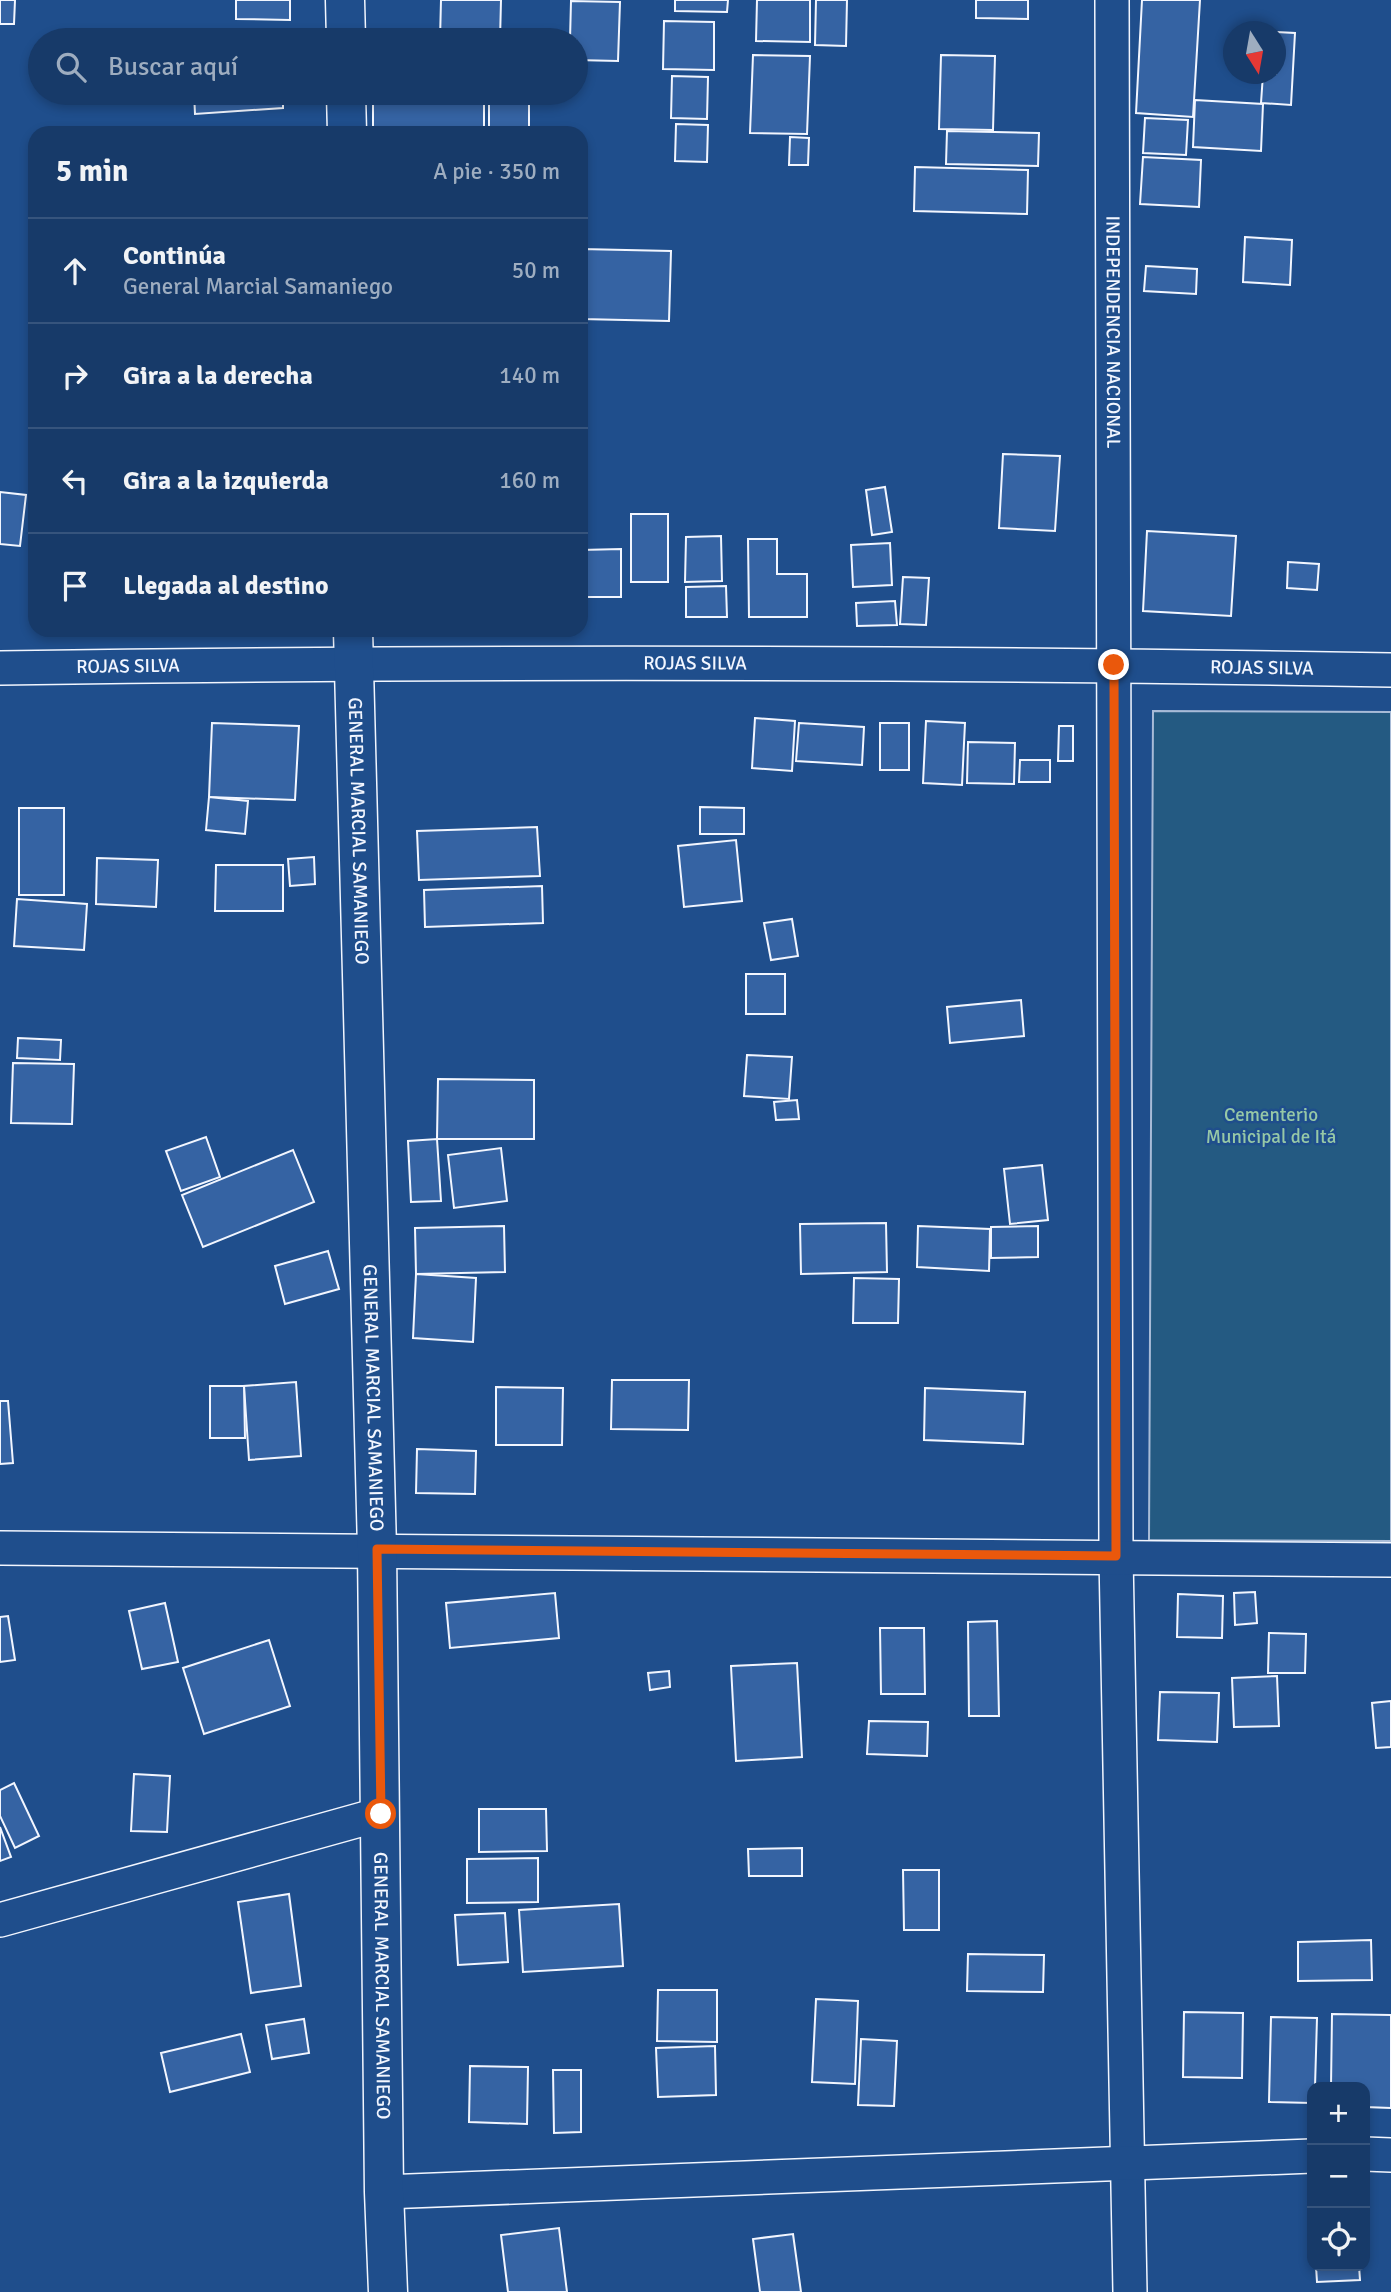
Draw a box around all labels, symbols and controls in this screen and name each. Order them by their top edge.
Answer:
north arrow [1223,21,1286,84]
search box [28,28,588,105]
icon: search [52,48,90,86]
text: Buscar aquí [108,51,238,83]
text: 5 min [56,153,128,190]
text: A pie · 350 m [433,157,560,186]
street label: INDEPENDENCIA NACIONAL [1101,215,1125,449]
text: Continúa [123,240,226,272]
icon: ahead [56,252,94,290]
text: 50 m [512,256,560,285]
text: General Marcial Samaniego [123,272,393,301]
icon: right [56,357,94,395]
text: Gira a la derecha [123,360,313,392]
text: 140 m [499,361,560,390]
icon: left [56,462,94,500]
text: Gira a la izquierda [123,465,329,497]
text: 160 m [499,466,560,495]
icon: arrive [56,567,94,605]
text: Llegada al destino [123,570,329,602]
route end [1098,649,1129,680]
street label: ROJAS SILVA [643,651,747,675]
street label: ROJAS SILVA [76,654,180,679]
street label: ROJAS SILVA [1210,655,1314,681]
street label: GENERAL MARCIAL SAMANIEGO [343,697,374,965]
park label: Cementerio Municipal de Itá [1206,1103,1336,1149]
street label: GENERAL MARCIAL SAMANIEGO [358,1264,389,1532]
route start [365,1798,396,1829]
street label: GENERAL MARCIAL SAMANIEGO [368,1852,395,2119]
map controls [1307,2082,1370,2271]
button: + [1307,2082,1370,2145]
button: − [1307,2145,1370,2208]
button: locate [1307,2208,1370,2271]

